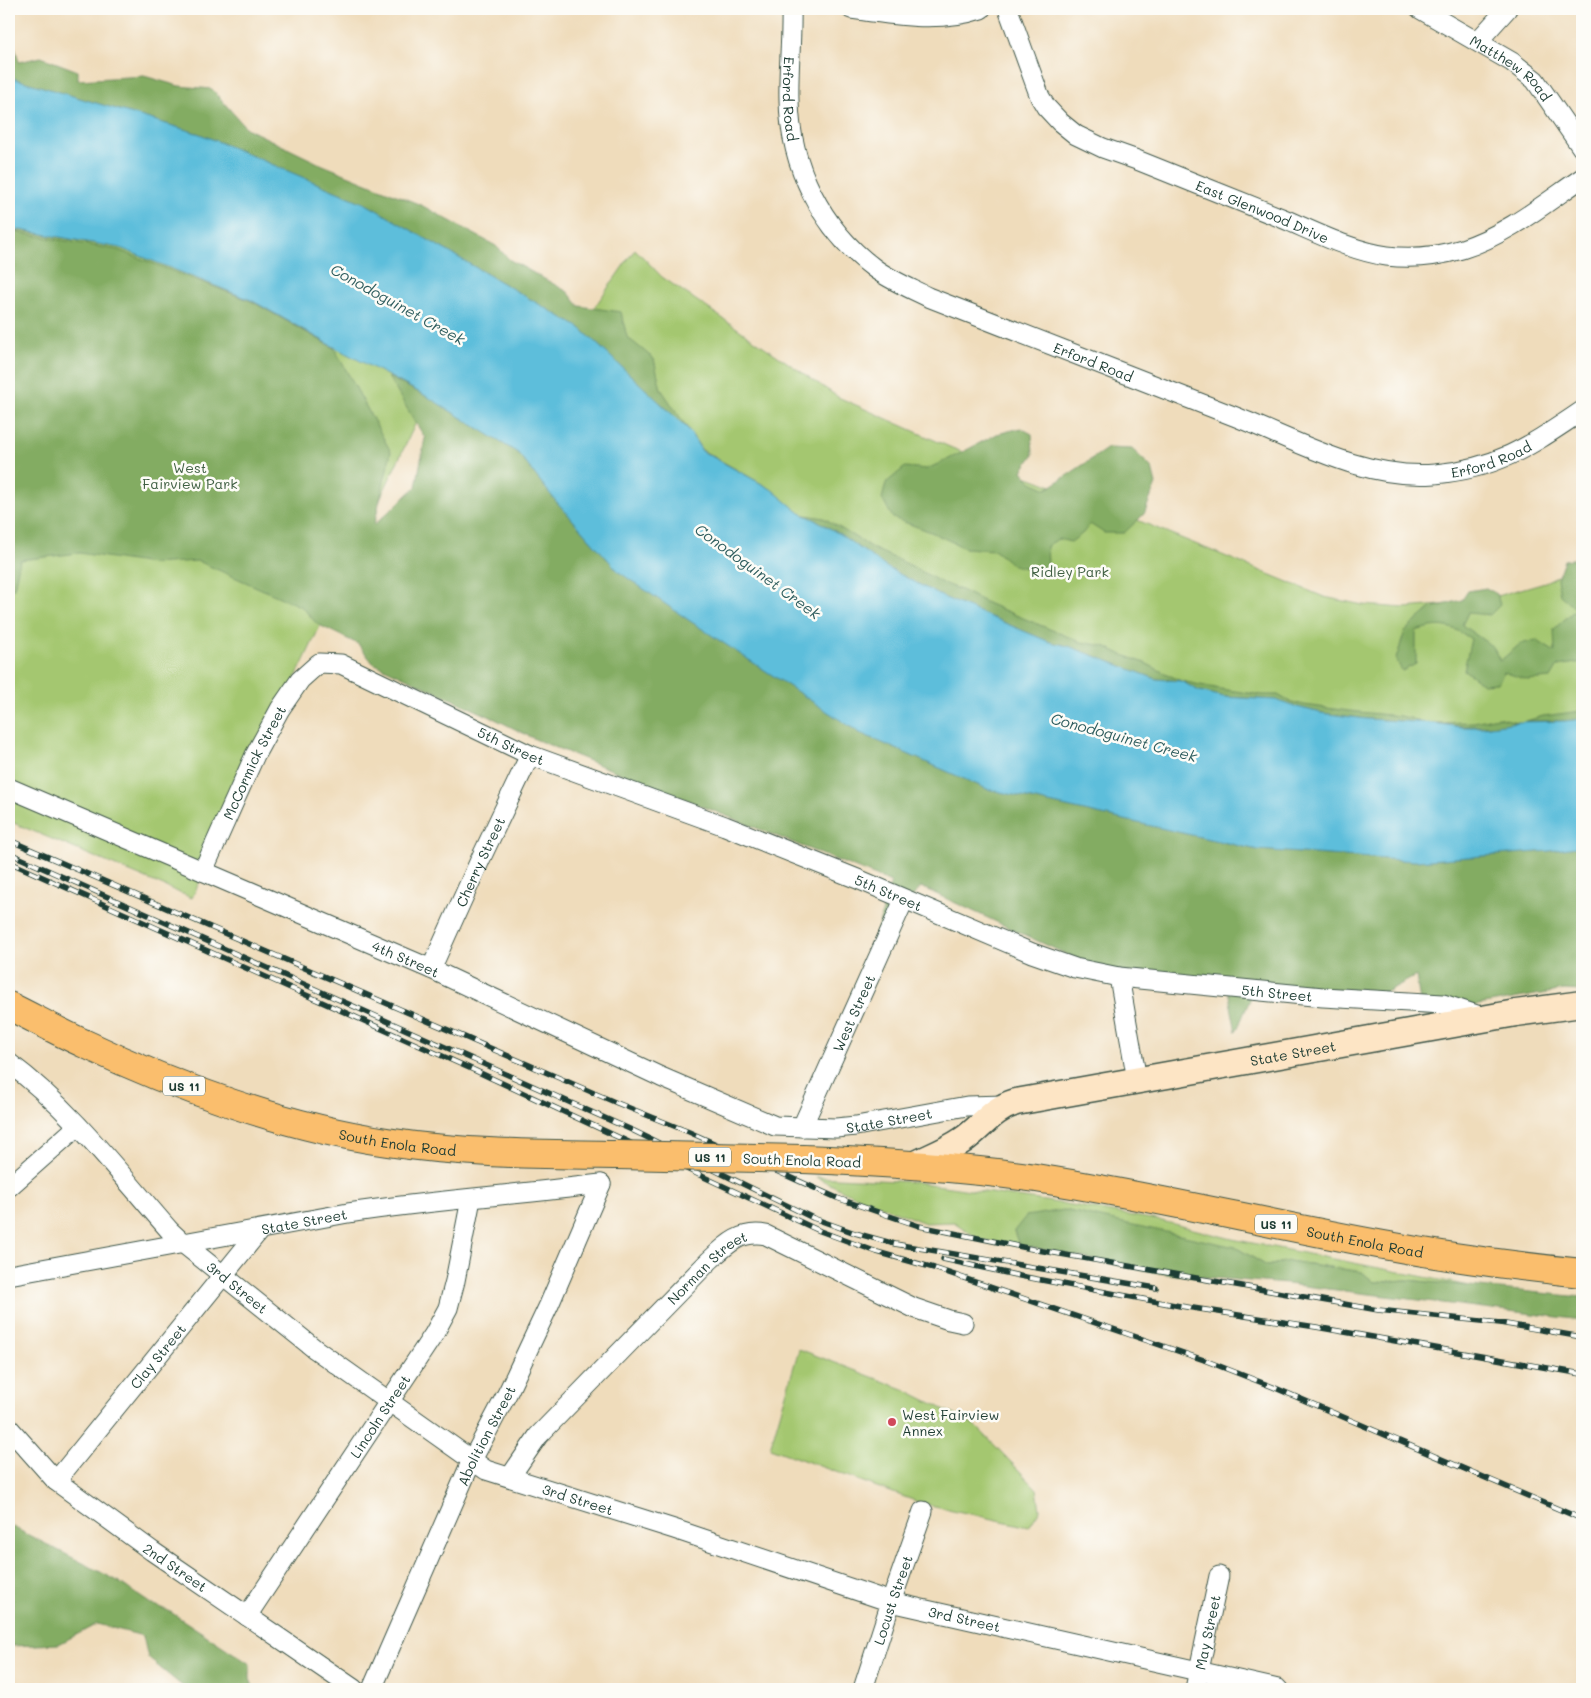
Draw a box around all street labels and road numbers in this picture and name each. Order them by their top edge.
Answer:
street label: Matthew Road [1467,30,1556,105]
street label: Erford Road [779,56,803,143]
street label: East Glenwood Drive [1193,175,1332,247]
street label: Erford Road [1051,337,1136,386]
street label: Erford Road [1449,436,1534,481]
street label: McCormick Street [218,702,290,822]
street label: 5th Street [475,722,547,769]
street label: Cherry Street [451,813,509,910]
street label: 5th Street [852,869,925,915]
street label: 4th Street [369,935,443,981]
street label: West Street [828,971,879,1055]
street label: 5th Street [1241,980,1313,1005]
street label: State Street [1248,1036,1337,1070]
road number: US 11 [163,1076,205,1096]
street label: State Street [845,1103,933,1136]
street label: South Enola Road [337,1124,457,1159]
road number: US 11 [689,1148,731,1166]
street label: South Enola Road [743,1148,861,1172]
street label: State Street [260,1204,348,1238]
road number: US 11 [1255,1214,1297,1234]
street label: South Enola Road [1305,1221,1425,1261]
street label: Norman Street [663,1226,749,1308]
street label: 3rd Street [203,1257,272,1317]
street label: Clay Street [125,1319,190,1393]
street label: Lincoln Street [345,1371,414,1461]
street label: Abolition Street [452,1382,519,1489]
street label: 3rd Street [540,1479,616,1519]
street label: 2nd Street [140,1538,211,1596]
street label: Locust Street [868,1552,916,1647]
street label: May Street [1190,1593,1224,1672]
street label: 3rd Street [927,1601,1002,1636]

